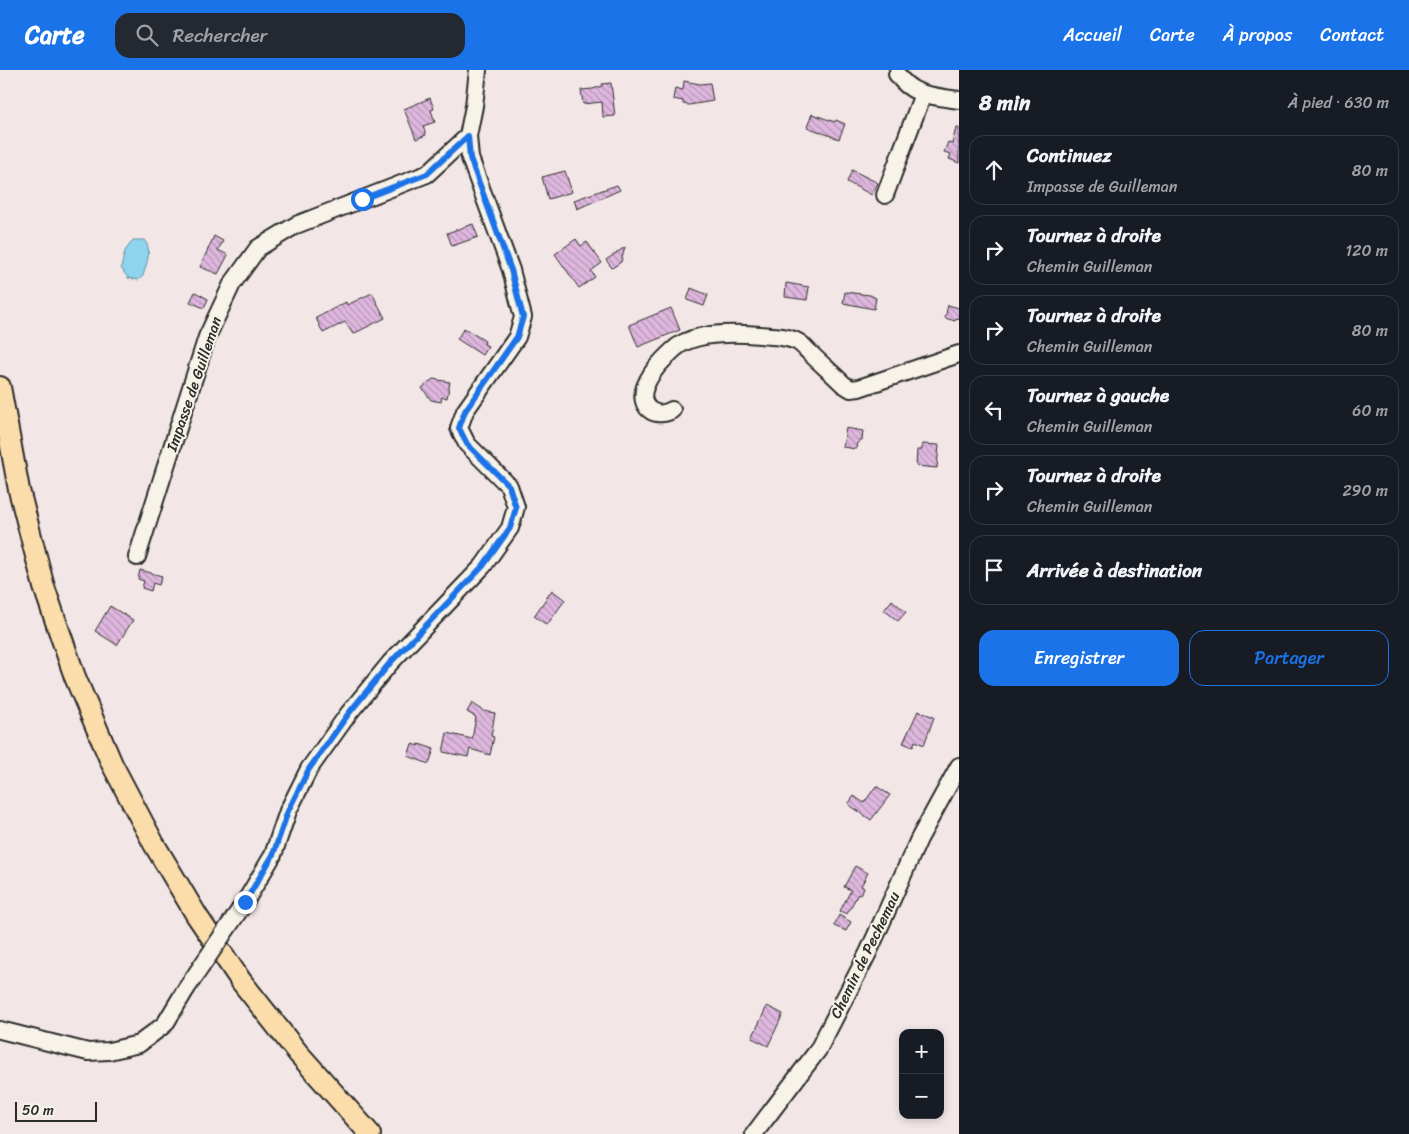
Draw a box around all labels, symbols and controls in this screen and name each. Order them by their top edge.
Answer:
search box [115,13,465,58]
text: Carte [25,14,85,56]
text: Rechercher [173,19,267,52]
text: Accueil [1063,19,1122,51]
text: Carte [1150,19,1195,51]
text: À propos [1223,19,1292,51]
text: Contact [1320,19,1384,51]
icon: search [133,21,161,49]
text: 8 min [979,84,1030,122]
text: À pied · 630 m [1288,88,1389,117]
text: Continuez [1027,139,1112,172]
icon: ahead [980,156,1008,184]
text: 80 m [1352,156,1388,185]
text: Impasse de Guilleman [1027,172,1178,201]
route start [351,188,374,211]
text: Tournez à droite [1027,219,1161,252]
icon: right [980,236,1008,264]
text: 120 m [1345,236,1388,265]
text: Chemin Guilleman [1027,252,1152,281]
text: Tournez à droite [1027,299,1161,332]
street label: Impasse de Guilleman [158,313,229,456]
icon: right [980,316,1008,344]
text: 80 m [1352,316,1388,345]
text: Chemin Guilleman [1027,332,1152,361]
text: Tournez à gauche [1027,379,1169,412]
icon: left [980,396,1008,424]
text: 60 m [1352,396,1388,425]
text: Chemin Guilleman [1027,412,1152,441]
text: Tournez à droite [1027,459,1161,492]
icon: right [980,476,1008,504]
text: 290 m [1342,476,1388,505]
text: Chemin Guilleman [1027,492,1152,521]
text: Arrivée à destination [1027,554,1202,587]
icon: arrive [980,556,1008,584]
button: Enregistrer [979,630,1179,686]
button: Partager [1189,630,1389,686]
street label: Chemin de Pechemau [823,887,907,1023]
route end [234,891,257,914]
map controls [899,1029,944,1119]
button: + [899,1029,944,1074]
button: − [899,1074,944,1119]
text: 50 m [22,1098,54,1123]
scale bar [15,1099,98,1122]

